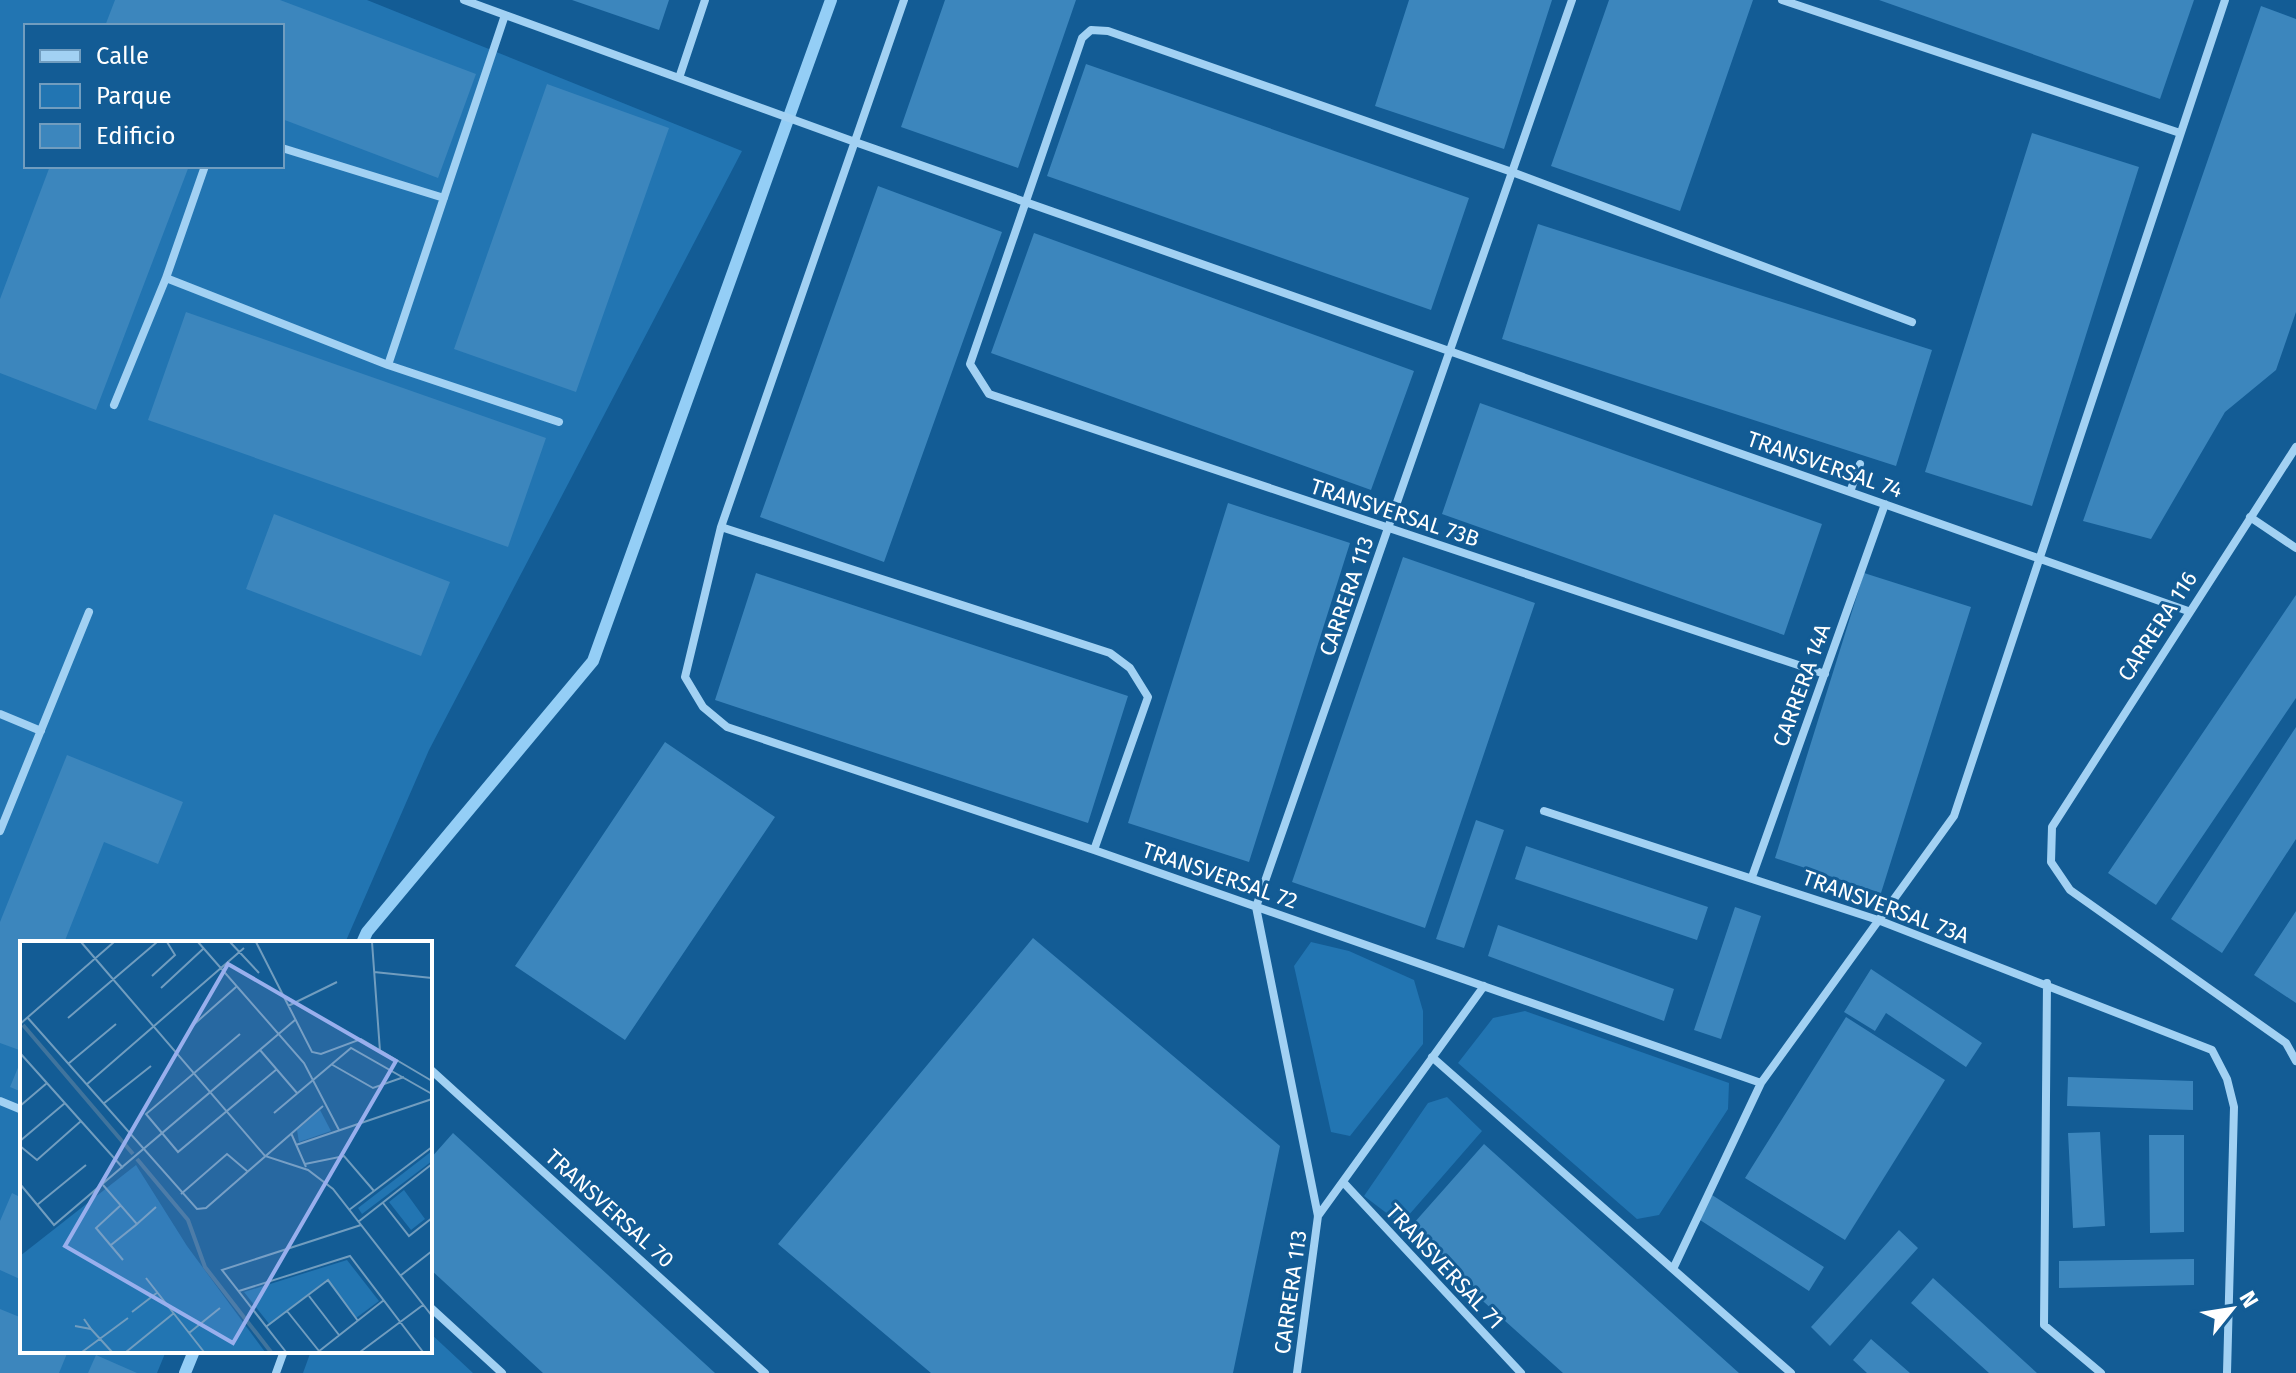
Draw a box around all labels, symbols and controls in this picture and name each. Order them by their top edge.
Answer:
legend [24,24,284,168]
text: Calle [96,42,149,70]
text: Parque [96,82,172,110]
text: Edificio [96,122,176,150]
street label: TRANSVERSAL 74 [1743,425,1907,504]
street label: TRANSVERSAL 73B [1307,472,1483,553]
street label: CARRERA 113 [1313,533,1380,660]
street label: CARRERA 116 [2112,566,2203,686]
street label: CARRERA 14A [1767,620,1836,750]
street label: TRANSVERSAL 72 [1139,836,1301,915]
street label: TRANSVERSAL 73A [1799,864,1973,949]
inset map [20,941,432,1353]
street label: TRANSVERSAL 70 [540,1143,680,1273]
street label: TRANSVERSAL 71 [1380,1198,1509,1334]
street label: CARRERA 113 [1268,1228,1313,1356]
north arrow [2192,1269,2272,1349]
text: N [2234,1286,2264,1312]

